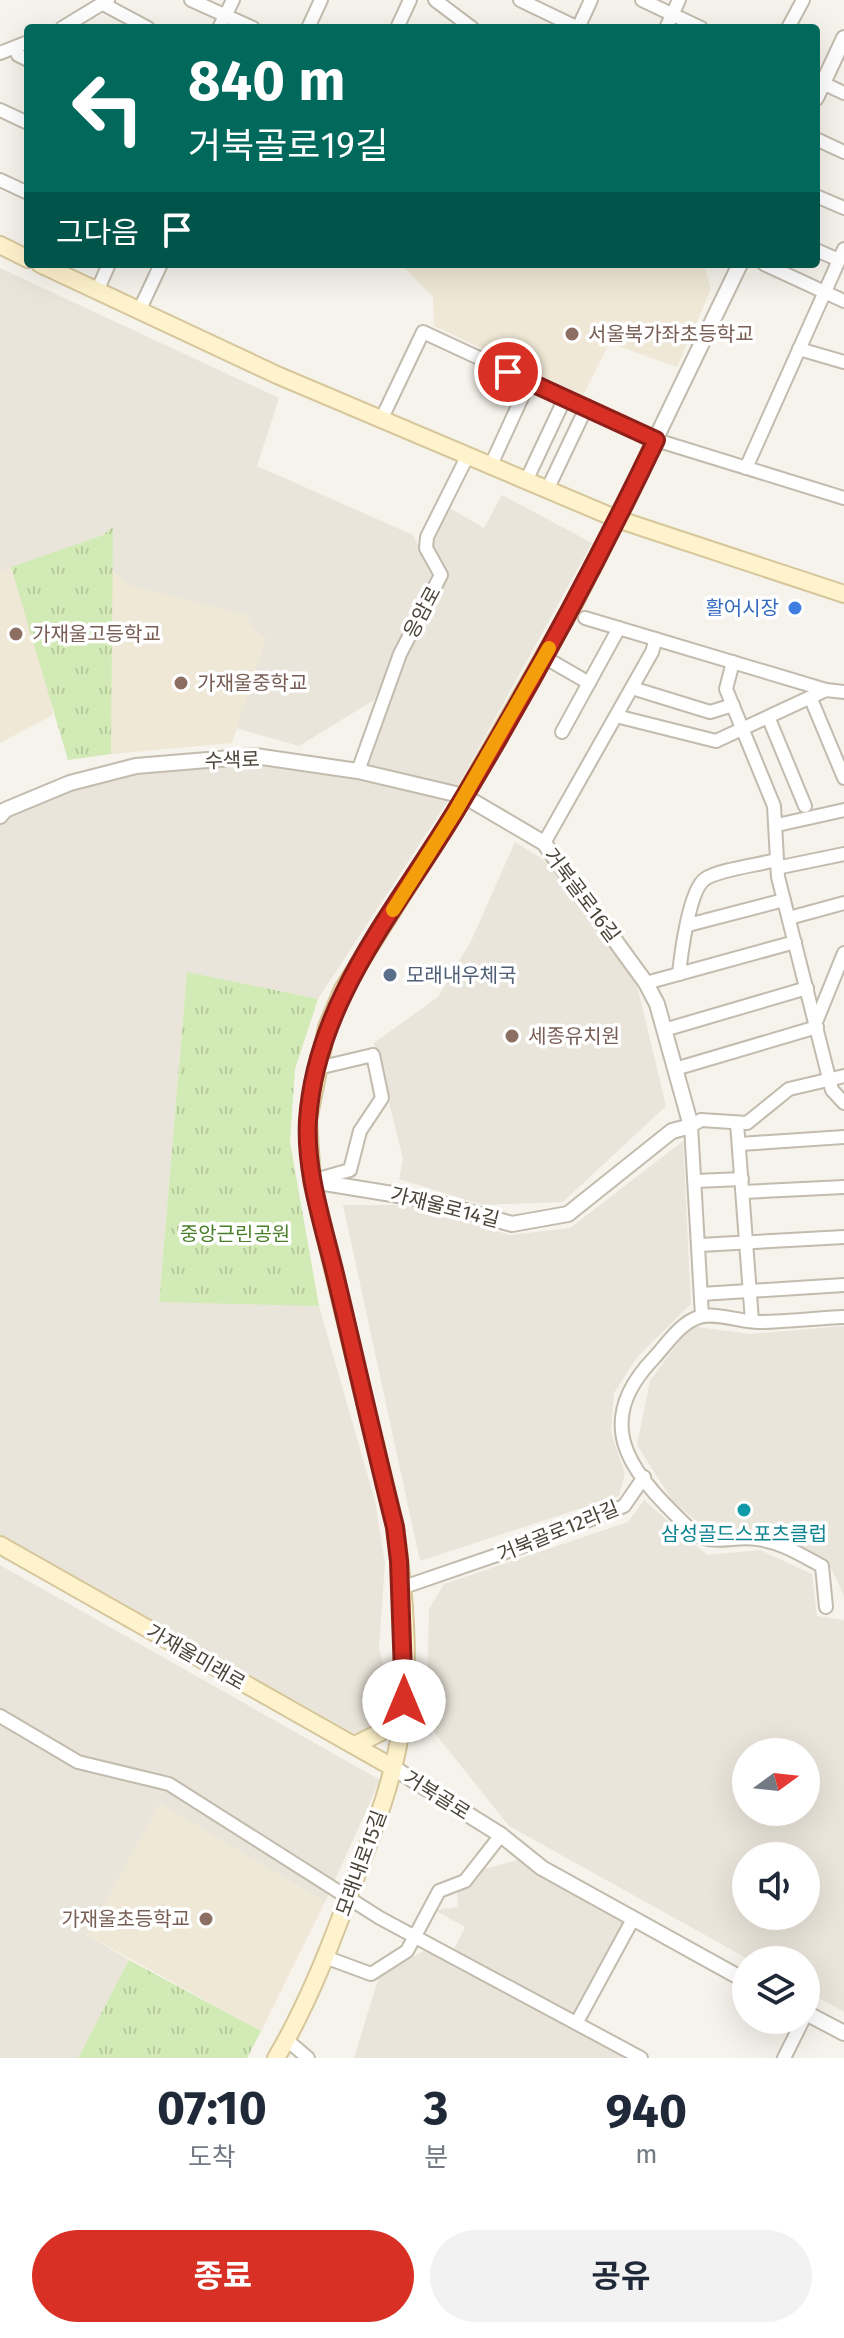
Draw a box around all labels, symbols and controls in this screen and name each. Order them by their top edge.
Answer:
text: 840 m [188,48,346,115]
icon: left [56,56,160,160]
text: 거북골로19길 [188,124,388,168]
icon: arrive [155,208,199,252]
text: 그다음 [56,215,139,251]
place label: 서울북가좌초등학교 [588,322,754,346]
marker: 서울북가좌초등학교 [563,325,581,343]
pin [474,338,542,406]
icon: arrive [486,350,530,394]
street label: 응암로 [398,582,446,642]
place label: 활어시장 [705,596,779,620]
marker: 활어시장 [786,599,804,617]
place label: 가재울고등학교 [32,622,161,646]
marker: 가재울고등학교 [7,625,25,643]
place label: 가재울중학교 [197,671,307,695]
marker: 가재울중학교 [172,674,190,692]
street label: 수색로 [204,747,260,773]
street label: 거북골로16길 [539,843,625,947]
place label: 모래내우체국 [406,963,516,987]
marker: 모래내우체국 [381,966,399,984]
place label: 세종유치원 [528,1024,620,1048]
marker: 세종유치원 [503,1027,521,1045]
street label: 가재울로14길 [388,1182,502,1232]
park label: 중앙근린공원 [180,1222,290,1246]
street label: 거북골로12라길 [494,1496,622,1566]
marker: 삼성골드스포츠클럽 [735,1501,753,1519]
place label: 삼성골드스포츠클럽 [661,1522,827,1546]
street label: 가재울미래로 [142,1619,250,1695]
position arrow [362,1659,446,1743]
north arrow [732,1738,820,1826]
map controls [732,1738,820,2034]
street label: 거북골로 [399,1765,475,1825]
street label: 모래내로15길 [331,1807,391,1919]
button: sound [732,1842,820,1930]
place label: 가재울초등학교 [61,1907,190,1931]
marker: 가재울초등학교 [197,1910,215,1928]
button: layers [732,1946,820,2034]
text: 07:10 [157,2079,267,2137]
text: 3 [424,2079,449,2137]
text: 940 [605,2082,687,2140]
text: m [635,2139,657,2170]
text: 도착 [188,2142,236,2173]
text: 분 [424,2142,448,2173]
button: 종료 [32,2230,414,2322]
button: 공유 [430,2230,812,2322]

